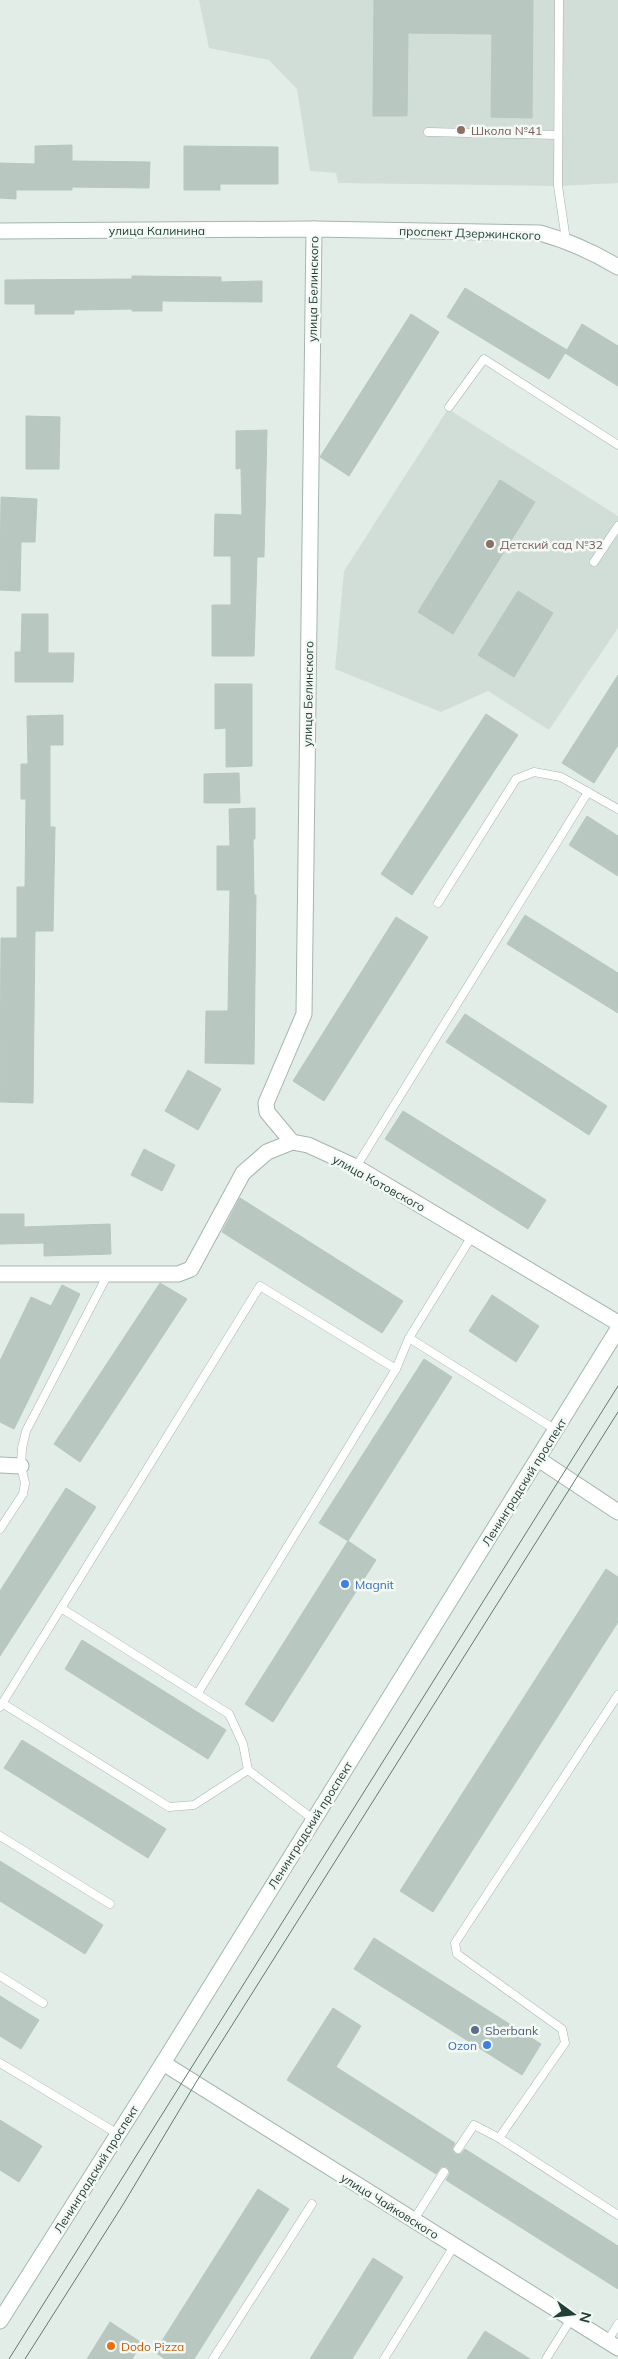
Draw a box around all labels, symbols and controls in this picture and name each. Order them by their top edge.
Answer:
place label: Школа №41 [471,123,542,138]
marker: Школа №41 [455,124,467,136]
street label: улица Калинина [109,223,205,238]
street label: проспект Дзержинского [399,223,541,243]
street label: улица Белинского [305,236,321,342]
place label: Детский сад №32 [500,537,603,552]
marker: Детский сад №32 [484,538,496,550]
street label: улица Белинского [300,641,316,747]
street label: улица Котовского [330,1151,428,1215]
street label: Ленинградский проспект [479,1415,570,1549]
place label: Magnit [355,1577,394,1592]
marker: Magnit [339,1578,351,1590]
street label: Ленинградский проспект [265,1758,356,1892]
place label: Sberbank [485,2023,539,2038]
marker: Sberbank [469,2024,481,2036]
place label: Ozon [448,2038,477,2053]
marker: Ozon [481,2039,493,2051]
street label: Ленинградский проспект [51,2102,142,2236]
street label: улица Чайковского [338,2170,442,2242]
north arrow [548,2289,598,2339]
text: N [575,2310,596,2325]
place label: Dodo Pizza [121,2339,184,2354]
marker: Dodo Pizza [105,2340,117,2352]

